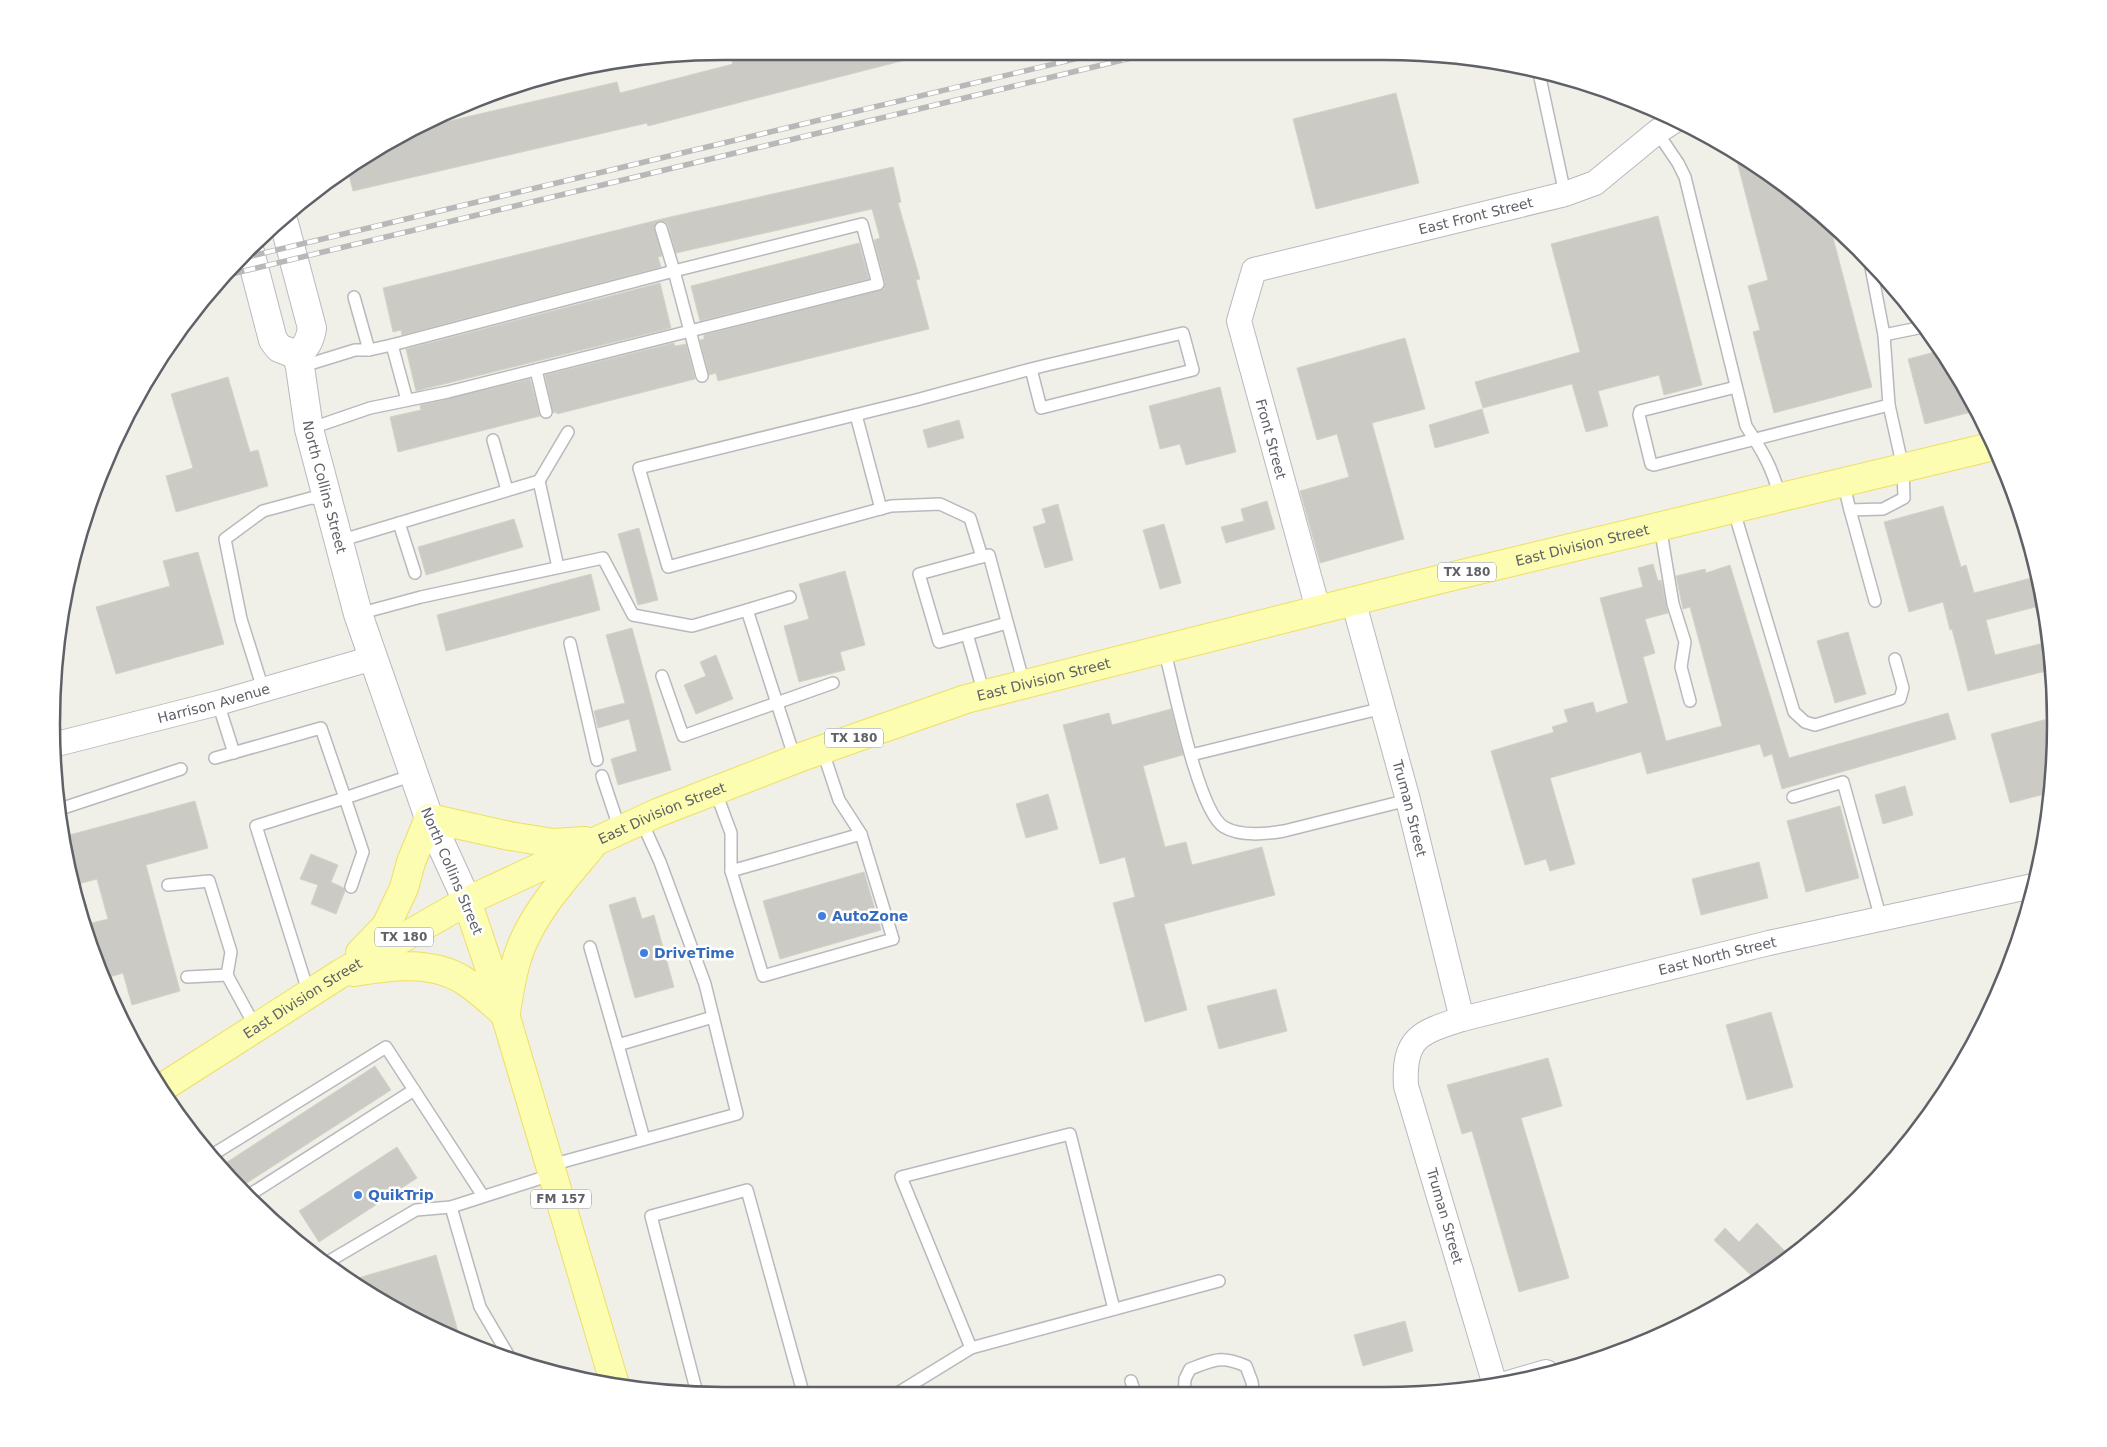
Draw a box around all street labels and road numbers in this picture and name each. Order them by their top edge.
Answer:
street label: East Front Street [1417,194,1535,238]
street label: Front Street [1253,397,1290,481]
street label: North Collins Street [300,419,350,556]
street label: East Division Street [1514,521,1651,569]
road number: TX 180 [1438,562,1496,582]
street label: East Division Street [975,655,1113,704]
street label: Harrison Avenue [156,680,272,726]
road number: TX 180 [825,728,883,748]
street label: Truman Street [1389,757,1430,859]
street label: East Division Street [595,779,729,847]
street label: North Collins Street [418,805,486,938]
road number: TX 180 [375,928,433,946]
street label: East North Street [1657,934,1778,978]
street label: East Division Street [240,955,365,1042]
street label: Truman Street [1423,1165,1467,1266]
road number: FM 157 [531,1190,591,1208]

